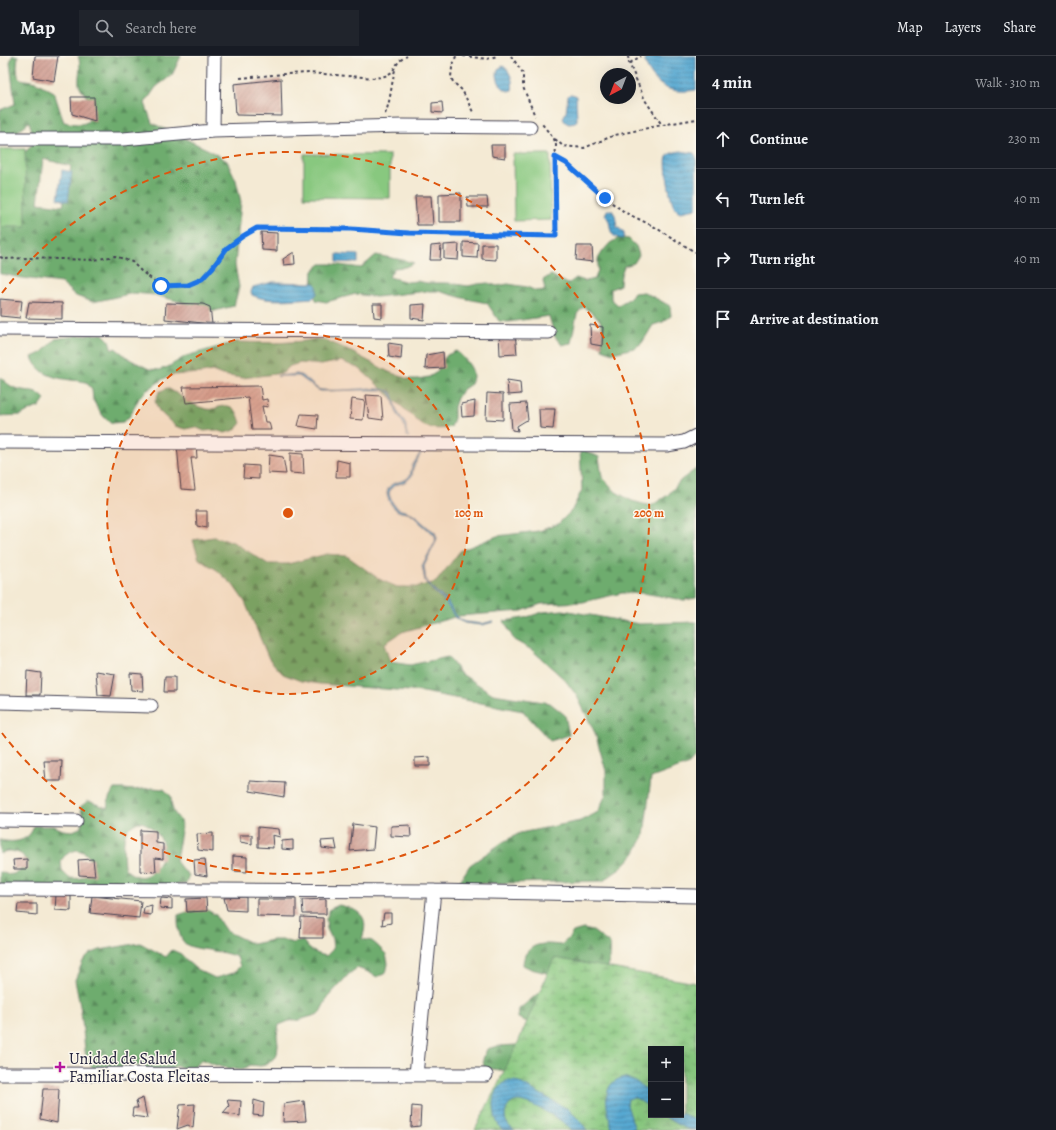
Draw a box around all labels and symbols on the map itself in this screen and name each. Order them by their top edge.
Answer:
north arrow [600,68,636,104]
route end [596,189,614,207]
route start [152,277,170,295]
text: 100 m [455,505,483,521]
text: 200 m [634,505,664,521]
centre of rings [281,506,295,520]
place label: Unidad de Salud Familiar Costa Fleitas [69,1048,210,1088]
marker: Unidad de Salud Familiar Costa Fleitas [54,1061,66,1073]

